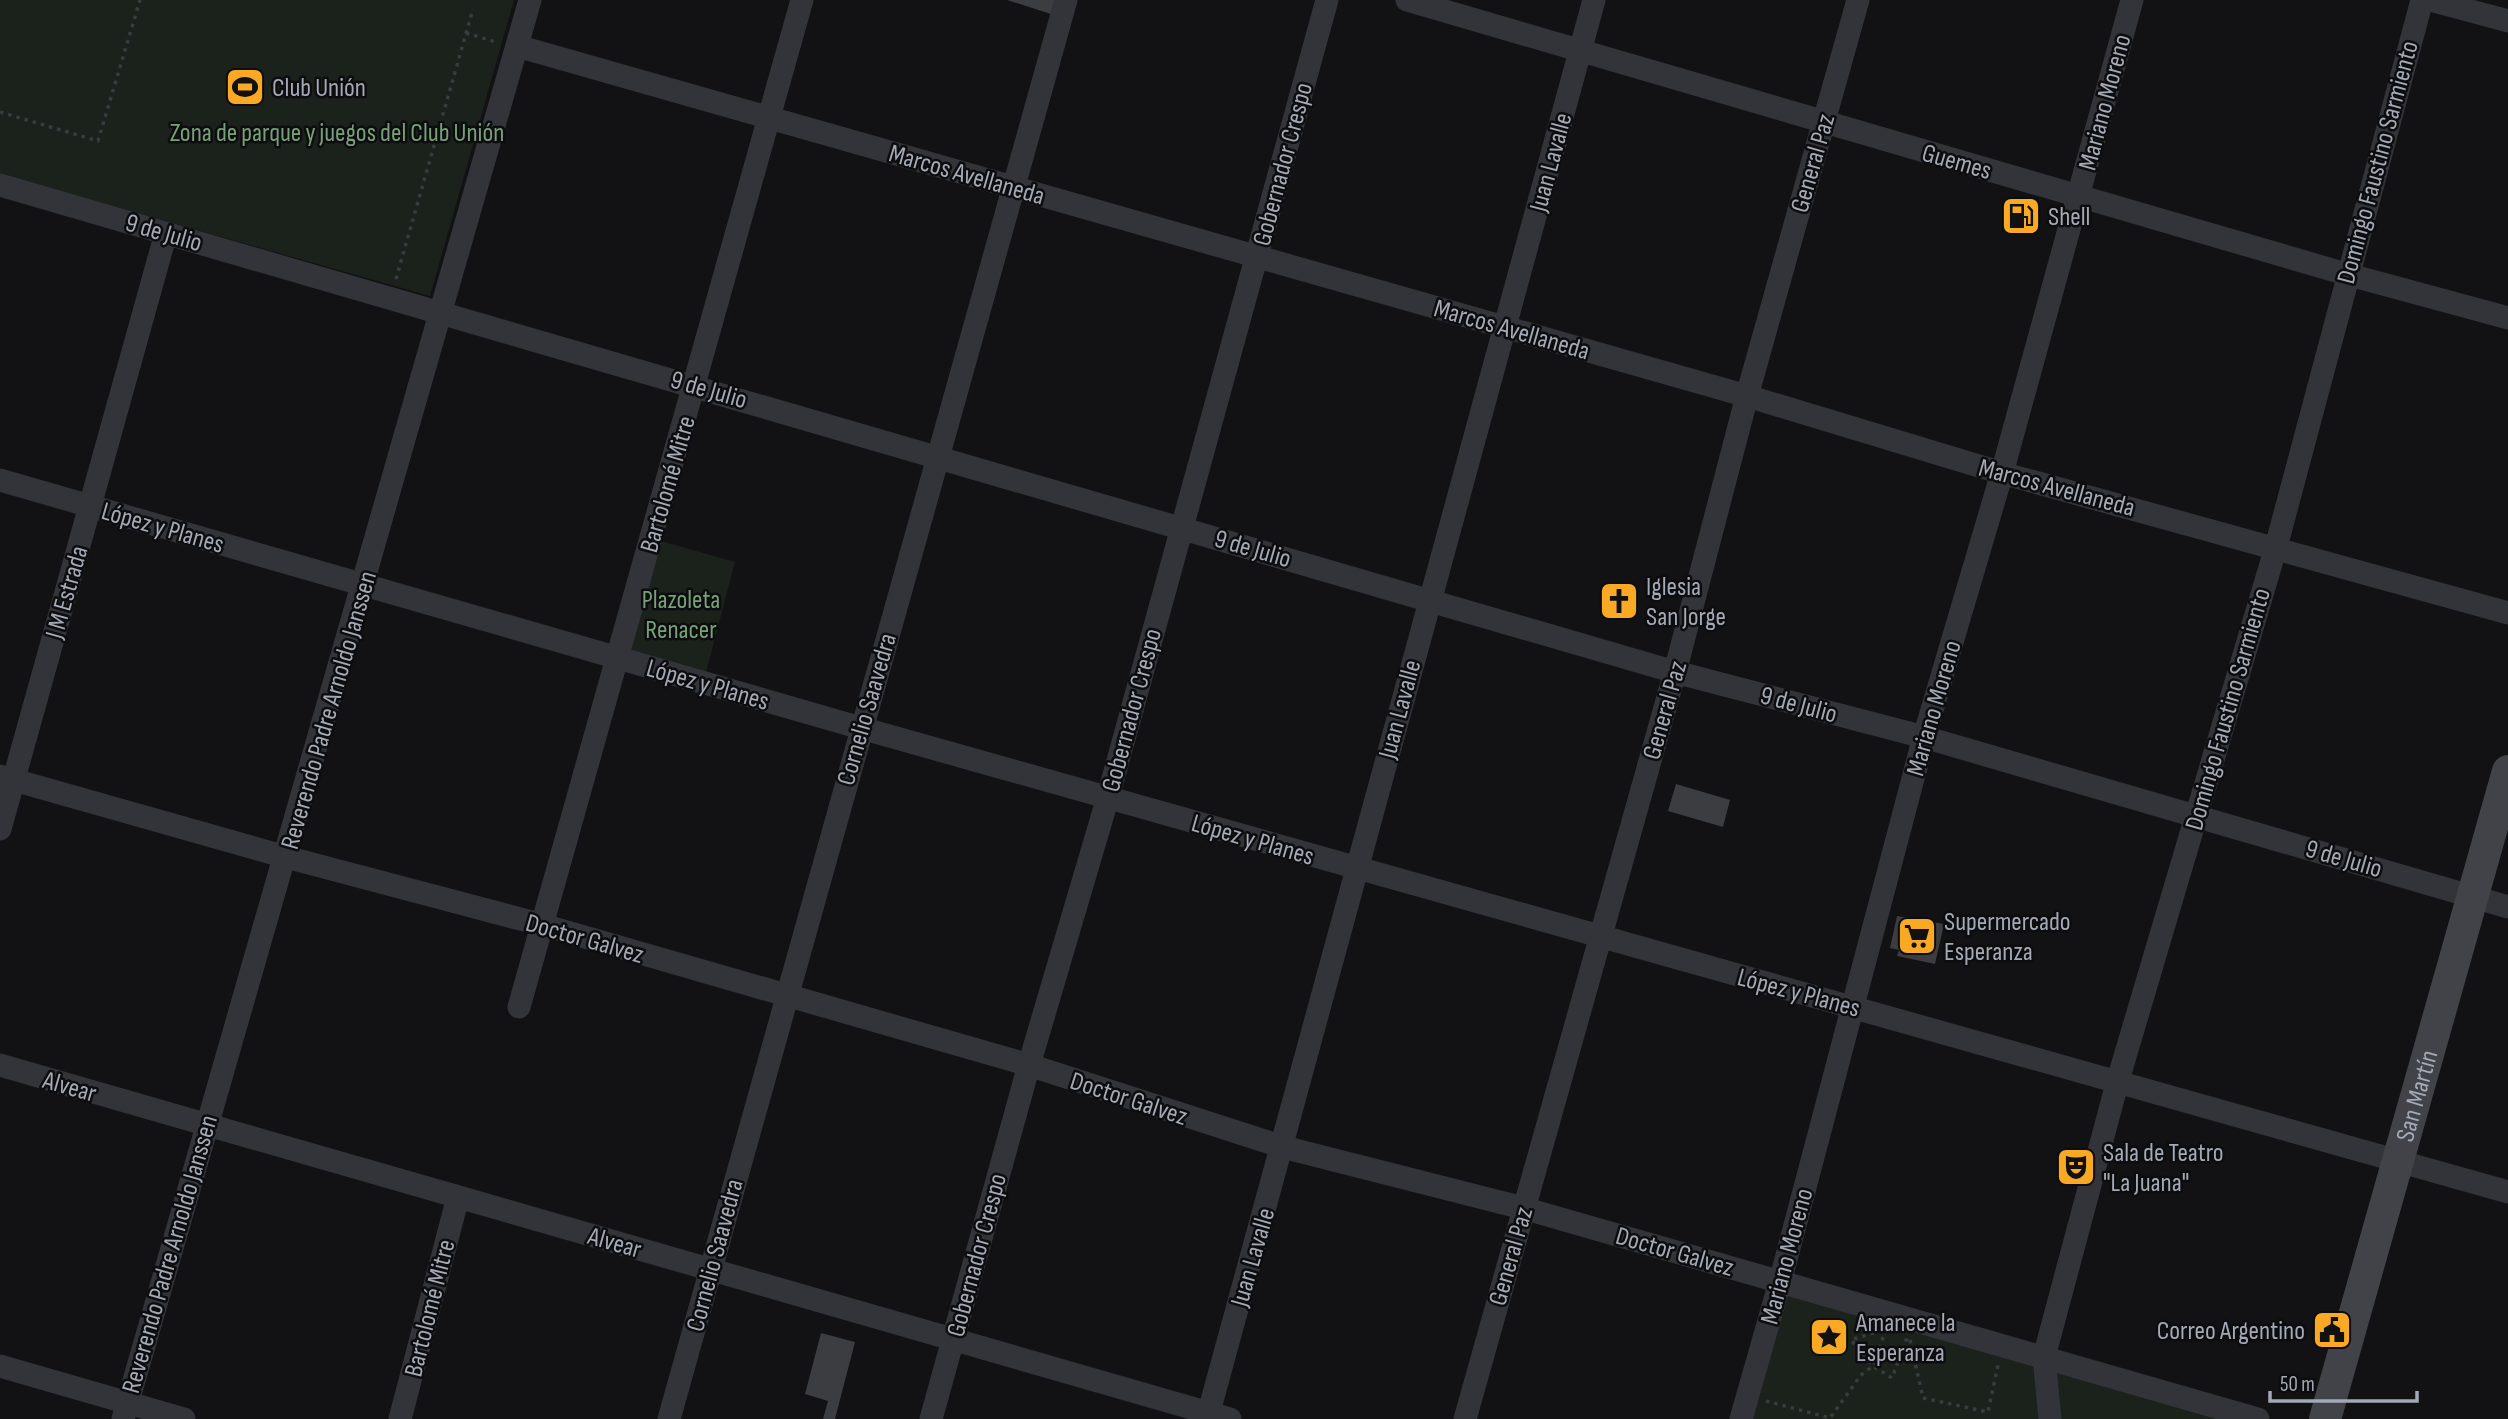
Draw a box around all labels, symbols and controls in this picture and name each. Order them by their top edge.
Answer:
street label: Mariano Moreno [2072,31,2138,174]
street label: Domingo Faustino Sarmiento [2331,38,2426,287]
sports icon: Club Unión [224,66,266,108]
place label: Club Unión [272,73,366,104]
street label: Gobernador Crespo [1247,79,1320,249]
street label: Juan Lavalle [1523,110,1579,216]
street label: General Paz [1785,111,1842,216]
park label: Zona de parque y juegos del Club Unión [170,118,504,149]
street label: Marcos Avellaneda [885,138,1048,212]
street label: Guemes [1918,138,1995,187]
fuel station icon: Shell [2000,195,2042,237]
place label: Shell [2048,202,2090,233]
street label: 9 de Julio [122,208,205,259]
street label: Marcos Avellaneda [1430,293,1593,367]
street label: 9 de Julio [667,365,750,416]
street label: Bartolomé Mitre [634,413,703,556]
street label: Marcos Avellaneda [1975,453,2138,524]
street label: López y Planes [98,496,227,561]
street label: 9 de Julio [1211,524,1294,575]
street label: J M Estrada [39,543,95,643]
street label: Reverendo Padre Arnoldo Janssen [275,568,384,853]
place label: Iglesia San Jorge [1646,572,1726,633]
church icon: Iglesia San Jorge [1598,580,1640,622]
park label: Plazoleta Renacer [642,585,720,646]
street label: Domingo Faustino Sarmiento [2179,585,2278,834]
street label: Gobernador Crespo [1096,625,1169,795]
street label: Cornelio Saavedra [831,630,904,789]
street label: Mariano Moreno [1900,637,1969,780]
street label: López y Planes [643,653,772,718]
street label: Juan Lavalle [1372,657,1428,763]
street label: General Paz [1637,658,1694,763]
street label: 9 de Julio [1757,680,1840,731]
street label: López y Planes [1188,808,1317,873]
street label: 9 de Julio [2302,834,2385,885]
place label: Supermercado Esperanza [1944,907,2071,968]
street label: Doctor Galvez [522,908,647,971]
supermarket icon: Supermercado Esperanza [1896,915,1938,957]
street label: López y Planes [1734,962,1863,1025]
street label: San Martín [2390,1047,2445,1145]
street label: Alvear [38,1065,100,1110]
street label: Doctor Galvez [1066,1066,1191,1133]
street label: Reverendo Padre Arnoldo Janssen [116,1112,225,1397]
place label: Sala de Teatro "La Juana" [2103,1138,2224,1199]
theatre icon: Sala de Teatro "La Juana" [2055,1146,2097,1188]
street label: Gobernador Crespo [941,1170,1014,1340]
street label: Cornelio Saavedra [680,1176,751,1335]
street label: Mariano Moreno [1754,1185,1820,1328]
street label: General Paz [1483,1204,1540,1309]
street label: Juan Lavalle [1224,1205,1282,1311]
street label: Alvear [583,1221,645,1266]
street label: Doctor Galvez [1612,1221,1737,1284]
street label: Bartolomé Mitre [398,1236,462,1380]
place label: Amanece la Esperanza [1855,1308,1956,1369]
public building icon: Correo Argentino [2311,1309,2353,1351]
place icon: Amanece la Esperanza [1808,1316,1850,1358]
place label: Correo Argentino [2157,1316,2305,1347]
scale bar [2270,1360,2417,1404]
text: 50 m [2280,1372,2315,1397]

